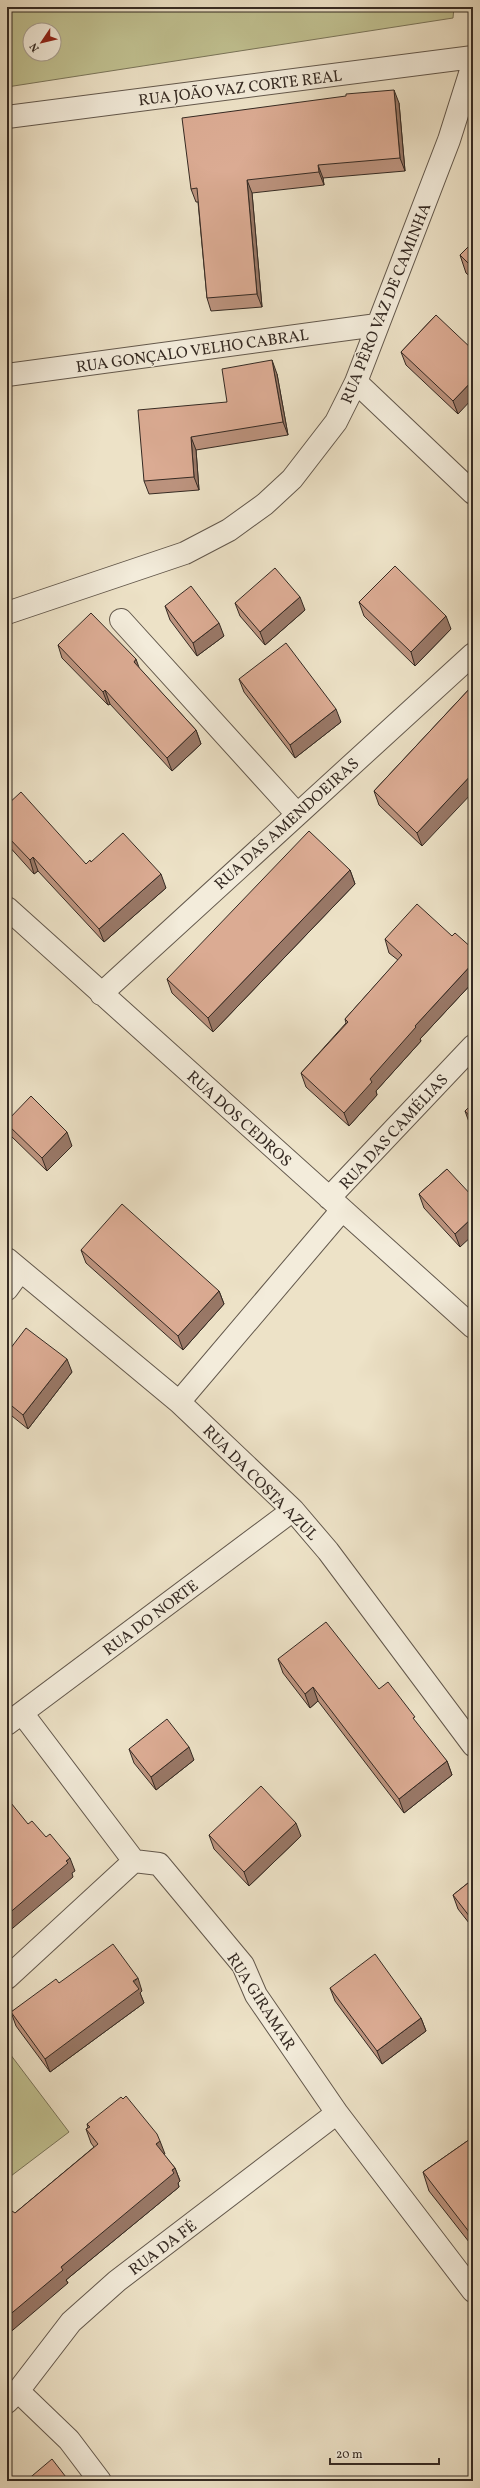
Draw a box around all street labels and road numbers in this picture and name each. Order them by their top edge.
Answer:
street label: RUA JOÃO VAZ CORTE REAL [137,66,343,112]
street label: RUA PÊRO VAZ DE CAMINHA [335,200,437,407]
street label: RUA GONÇALO VELHO CABRAL [75,325,310,379]
street label: RUA DAS AMENDOEIRAS [210,754,364,895]
street label: RUA DOS CEDROS [181,1066,296,1173]
street label: RUA DAS CAMÉLIAS [335,1070,454,1195]
street label: RUA DA COSTA AZUL [197,1421,322,1546]
street label: RUA DO NORTE [99,1575,203,1662]
street label: RUA GIRAMAR [221,1949,300,2055]
street label: RUA DA FÉ [125,2216,202,2281]

